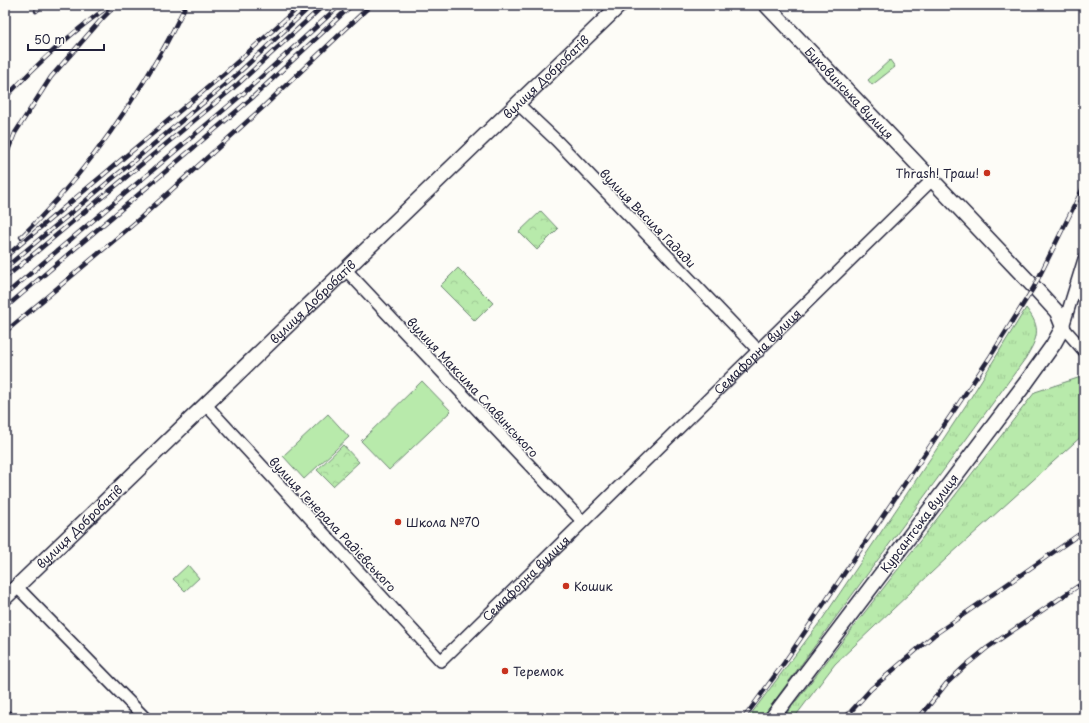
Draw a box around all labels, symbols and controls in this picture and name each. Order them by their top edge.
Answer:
scale bar [28,26,104,52]
text: 50 m [34,30,65,48]
street label: вулиця Добробатів [498,31,593,123]
street label: Буковинська вулиця [801,42,898,143]
street label: вулиця Василя Гадади [596,164,700,272]
place label: Thrash! Траш! [896,164,979,182]
marker: Thrash! Траш! [982,168,992,178]
street label: вулиця Добробатів [265,256,360,348]
street label: Семафорна вулиця [709,304,805,398]
street label: вулиця Максима Славинського [403,313,543,461]
street label: вулиця Генерала Радієвського [265,452,401,596]
street label: Курсантська вулиця [876,470,962,576]
street label: вулиця Добробатів [32,481,126,572]
place label: Школа №70 [406,513,480,531]
marker: Школа №70 [393,517,403,527]
street label: Семафорна вулиця [478,531,573,625]
place label: Кошик [574,577,613,595]
marker: Кошик [561,581,571,591]
place label: Теремок [513,662,565,680]
marker: Теремок [500,666,510,676]

